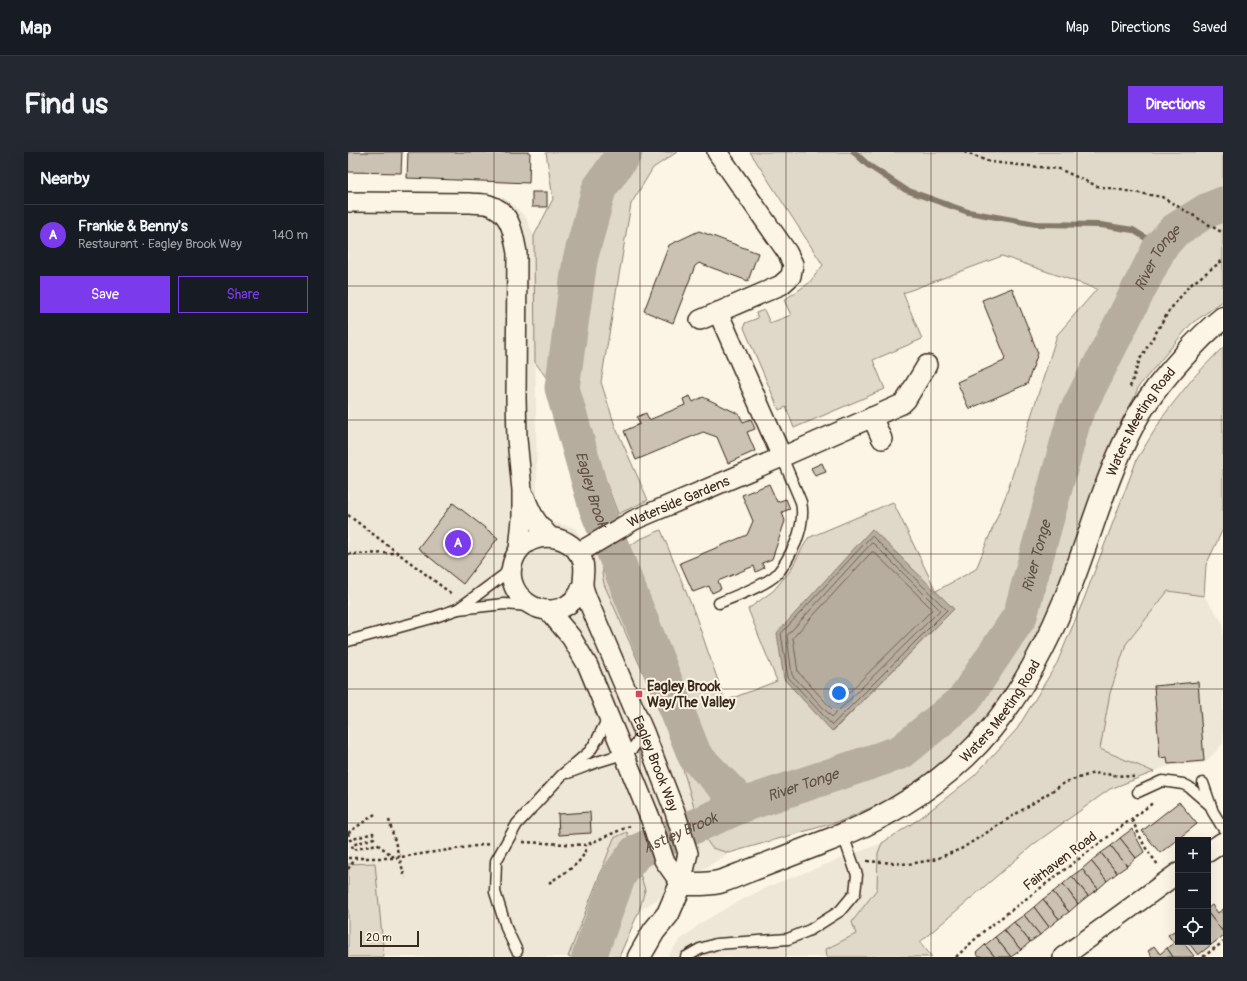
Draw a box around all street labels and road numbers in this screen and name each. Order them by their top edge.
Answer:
street label: Waters Meeting Road [1102,363,1179,479]
street label: Waterside Gardens [624,472,733,531]
street label: Waters Meeting Road [956,657,1044,766]
street label: Eagley Brook Way [629,713,682,814]
street label: Fairhaven Road [1020,828,1100,894]

